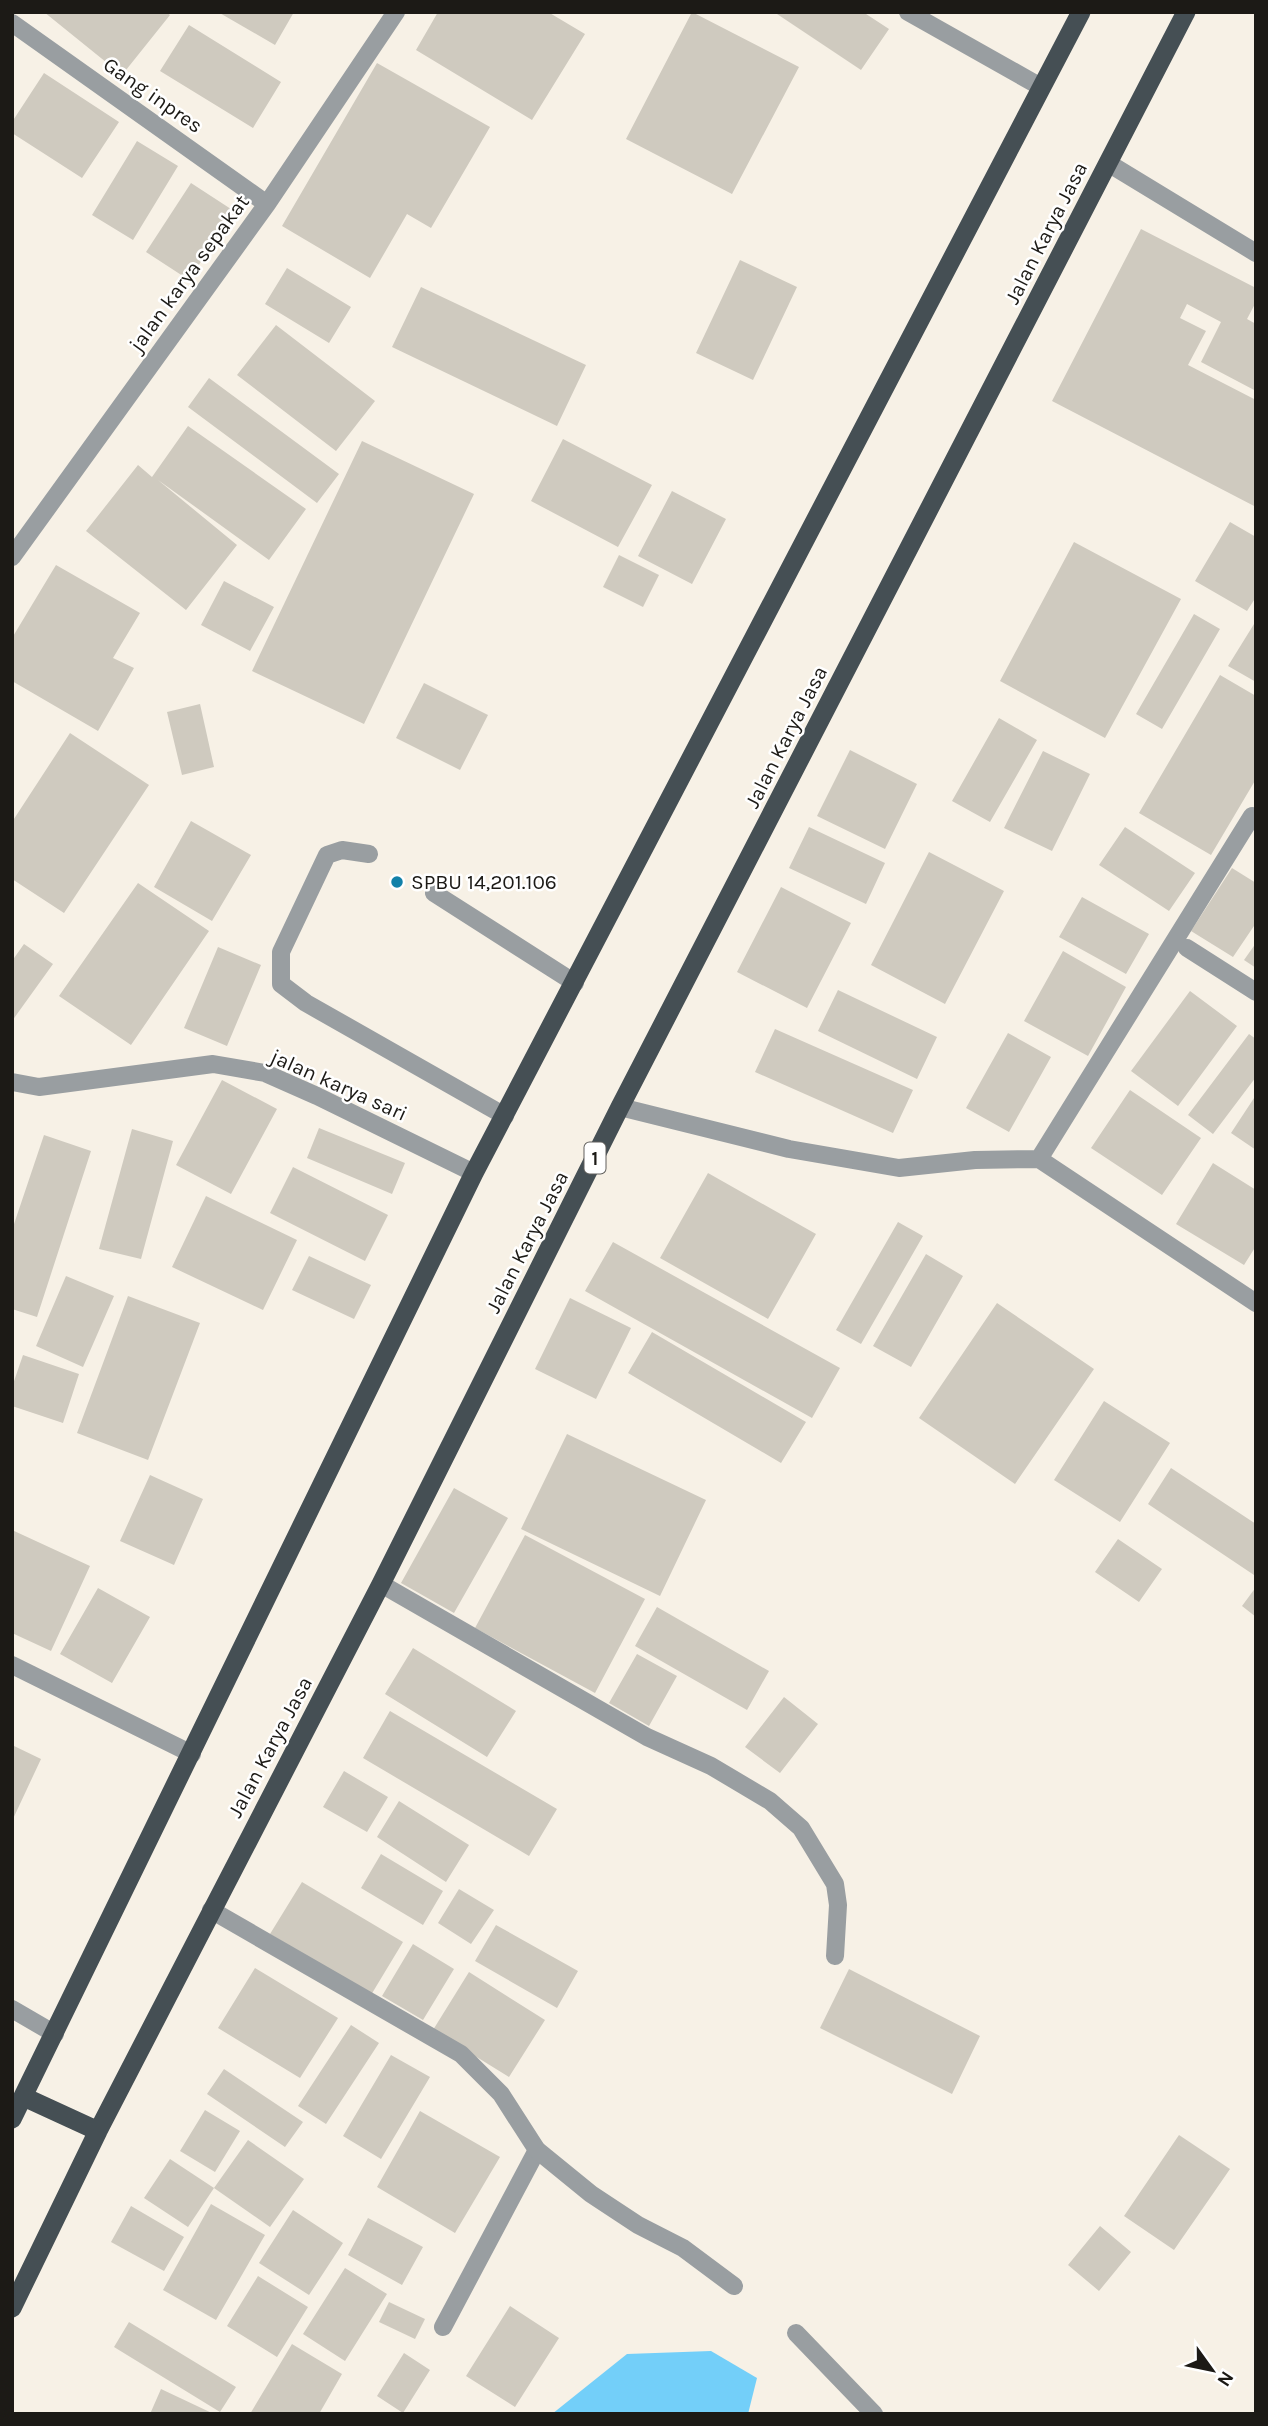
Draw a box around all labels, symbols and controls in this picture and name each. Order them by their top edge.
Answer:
street label: Gang inpres [99,52,207,138]
street label: Jalan Karya Jasa [1000,158,1092,308]
street label: jalan karya sepakat [123,190,254,358]
street label: Jalan Karya Jasa [740,662,832,812]
place label: SPBU 14,201.106 [411,870,557,894]
marker: SPBU 14,201.106 [389,874,405,890]
street label: jalan karya sari [265,1043,411,1126]
road number: 1 [584,1142,606,1174]
street label: Jalan Karya Jasa [481,1167,573,1317]
street label: Jalan Karya Jasa [223,1672,317,1822]
north arrow [1177,2335,1247,2405]
text: N [1212,2367,1238,2390]

